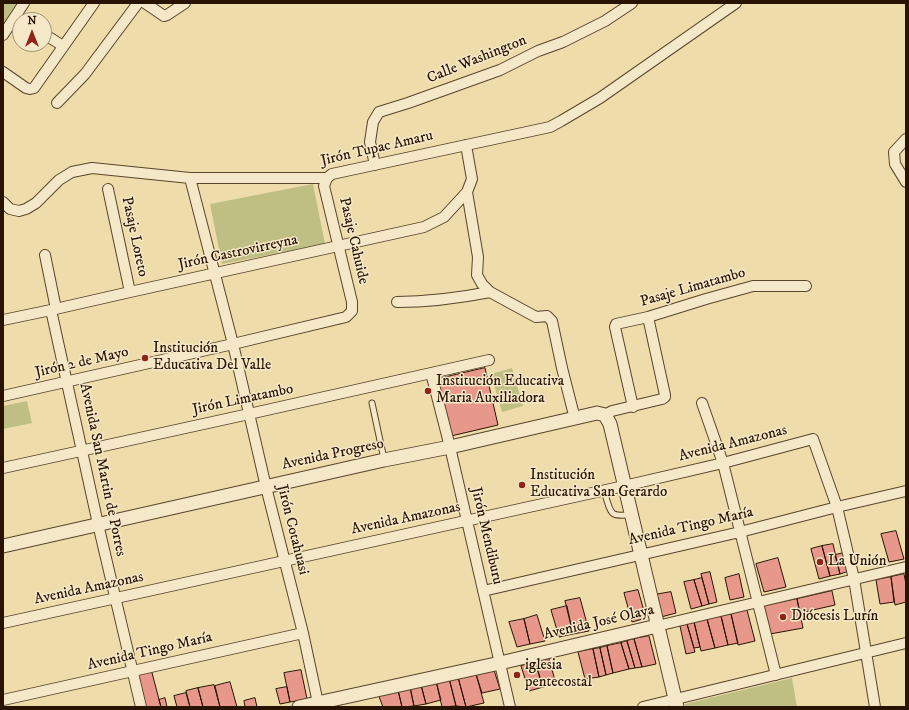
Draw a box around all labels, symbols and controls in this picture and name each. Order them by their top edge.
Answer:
north arrow [12,12,52,52]
text: N [27,14,37,28]
street label: Calle Washington [425,32,529,88]
street label: Jirón Tupac Amaru [319,127,435,171]
street label: Pasaje Loreto [117,195,151,279]
street label: Pasaje Cahuide [334,196,372,286]
street label: Jirón Castrovirreyna [177,232,299,274]
street label: Pasaje Limatambo [638,264,748,312]
place label: Institución Educativa Del Valle [153,340,271,375]
street label: Jirón 2 de Mayo [34,344,130,382]
marker: Institución Educativa Del Valle [140,353,150,363]
place label: Institución Educativa Maria Auxiliadora [436,373,564,408]
street label: Jirón Limatambo [191,381,295,419]
street label: Avenida San Martin de Porres [75,382,129,558]
marker: Institución Educativa Maria Auxiliadora [423,386,433,396]
street label: Avenida Amazonas [677,422,789,466]
street label: Avenida Progreso [280,435,386,475]
place label: Institución Educativa San Gerardo [530,467,667,502]
marker: Institución Educativa San Gerardo [517,480,527,490]
street label: Jirón Cotahuasi [272,483,312,577]
street label: Jirón Mendiburu [466,486,506,586]
street label: Avenida Amazonas [350,499,462,539]
street label: Avenida Tingo María [627,504,755,550]
place label: La Unión [828,553,886,571]
marker: La Unión [815,557,825,567]
street label: Avenida Amazonas [33,569,145,609]
street label: Avenida José Olaya [542,602,656,644]
place label: Diócesis Lurín [791,608,878,626]
marker: Diócesis Lurín [778,612,788,622]
street label: Avenida Tingo María [86,629,214,675]
place label: iglesia pentecostal [525,657,592,692]
marker: iglesia pentecostal [512,670,522,680]

